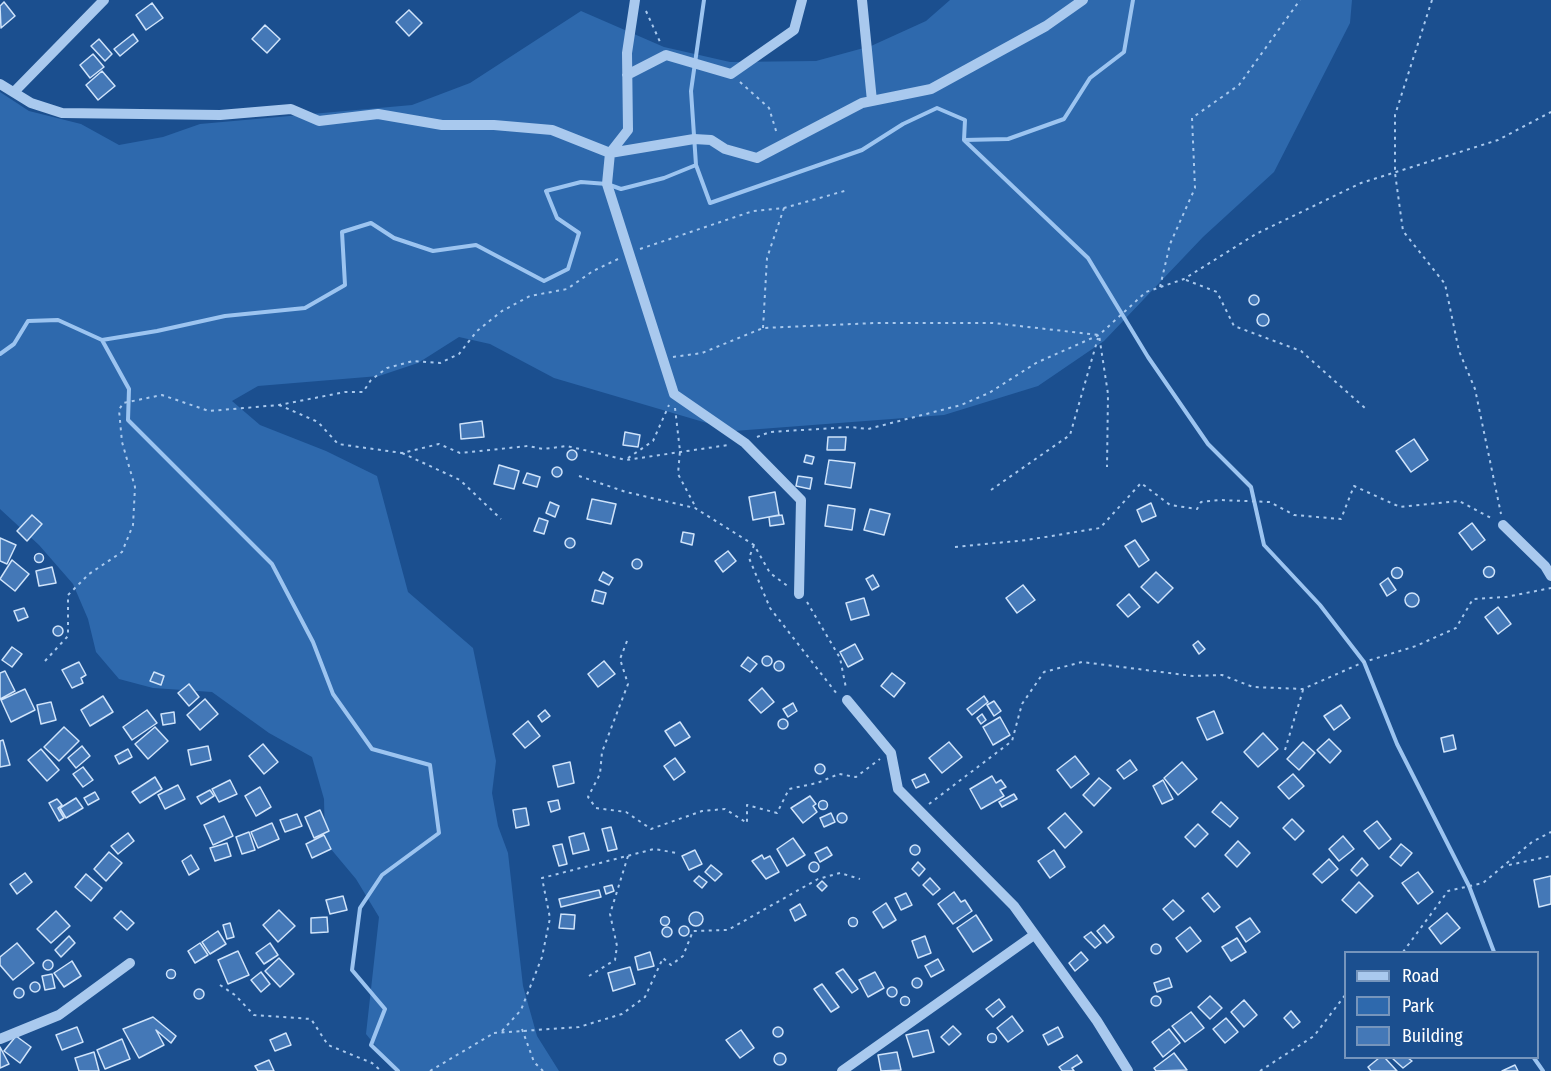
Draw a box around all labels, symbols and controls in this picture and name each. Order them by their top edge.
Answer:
legend [1344,951,1539,1059]
text: Road [1402,965,1439,987]
text: Park [1402,995,1434,1017]
text: Building [1402,1025,1463,1047]

